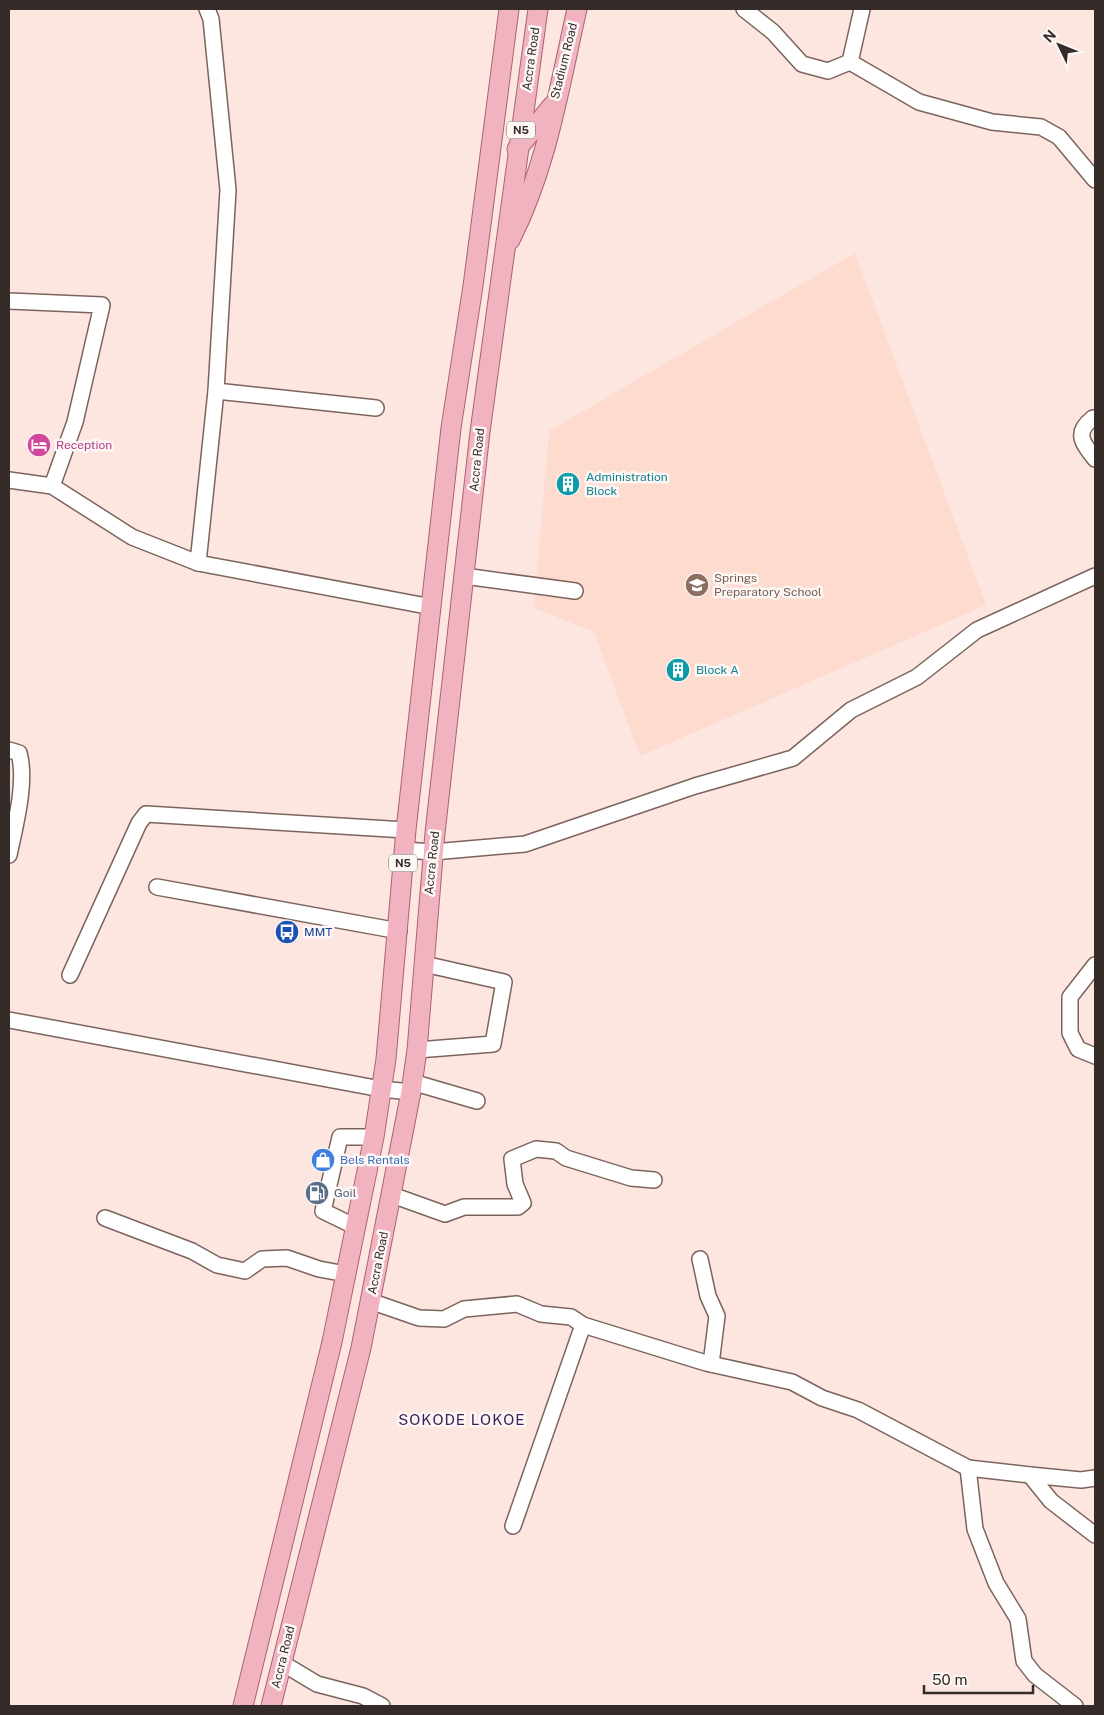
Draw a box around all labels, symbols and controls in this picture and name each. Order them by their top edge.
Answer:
north arrow [1034,20,1084,70]
street label: Stadium Road [548,21,580,101]
street label: Accra Road [520,26,542,92]
text: N [1040,27,1059,46]
road number: N5 [507,122,535,138]
street label: Accra Road [467,428,487,492]
hotel icon: Reception [26,432,52,458]
place label: Reception [56,438,112,452]
place label: Administration Block [586,470,668,498]
building icon: Administration Block [555,471,581,497]
place label: Springs Preparatory School [714,571,822,599]
school or university icon: Springs Preparatory School [684,572,710,598]
building icon: Block A [665,657,691,683]
place label: Block A [696,663,739,677]
street label: Accra Road [422,831,442,895]
road number: N5 [389,854,417,871]
bus stop icon: MMT [274,919,300,945]
place label: MMT [304,925,332,939]
shop icon: Bels Rentals [310,1147,336,1173]
place label: Bels Rentals [340,1153,409,1167]
fuel station icon: Goil [304,1180,330,1206]
place label: Goil [334,1186,357,1200]
street label: Accra Road [365,1230,391,1296]
district label: SOKODE LOKOE [398,1411,526,1428]
street label: Accra Road [268,1624,298,1690]
scale bar [924,1662,1033,1694]
text: 50 m [932,1671,967,1688]

